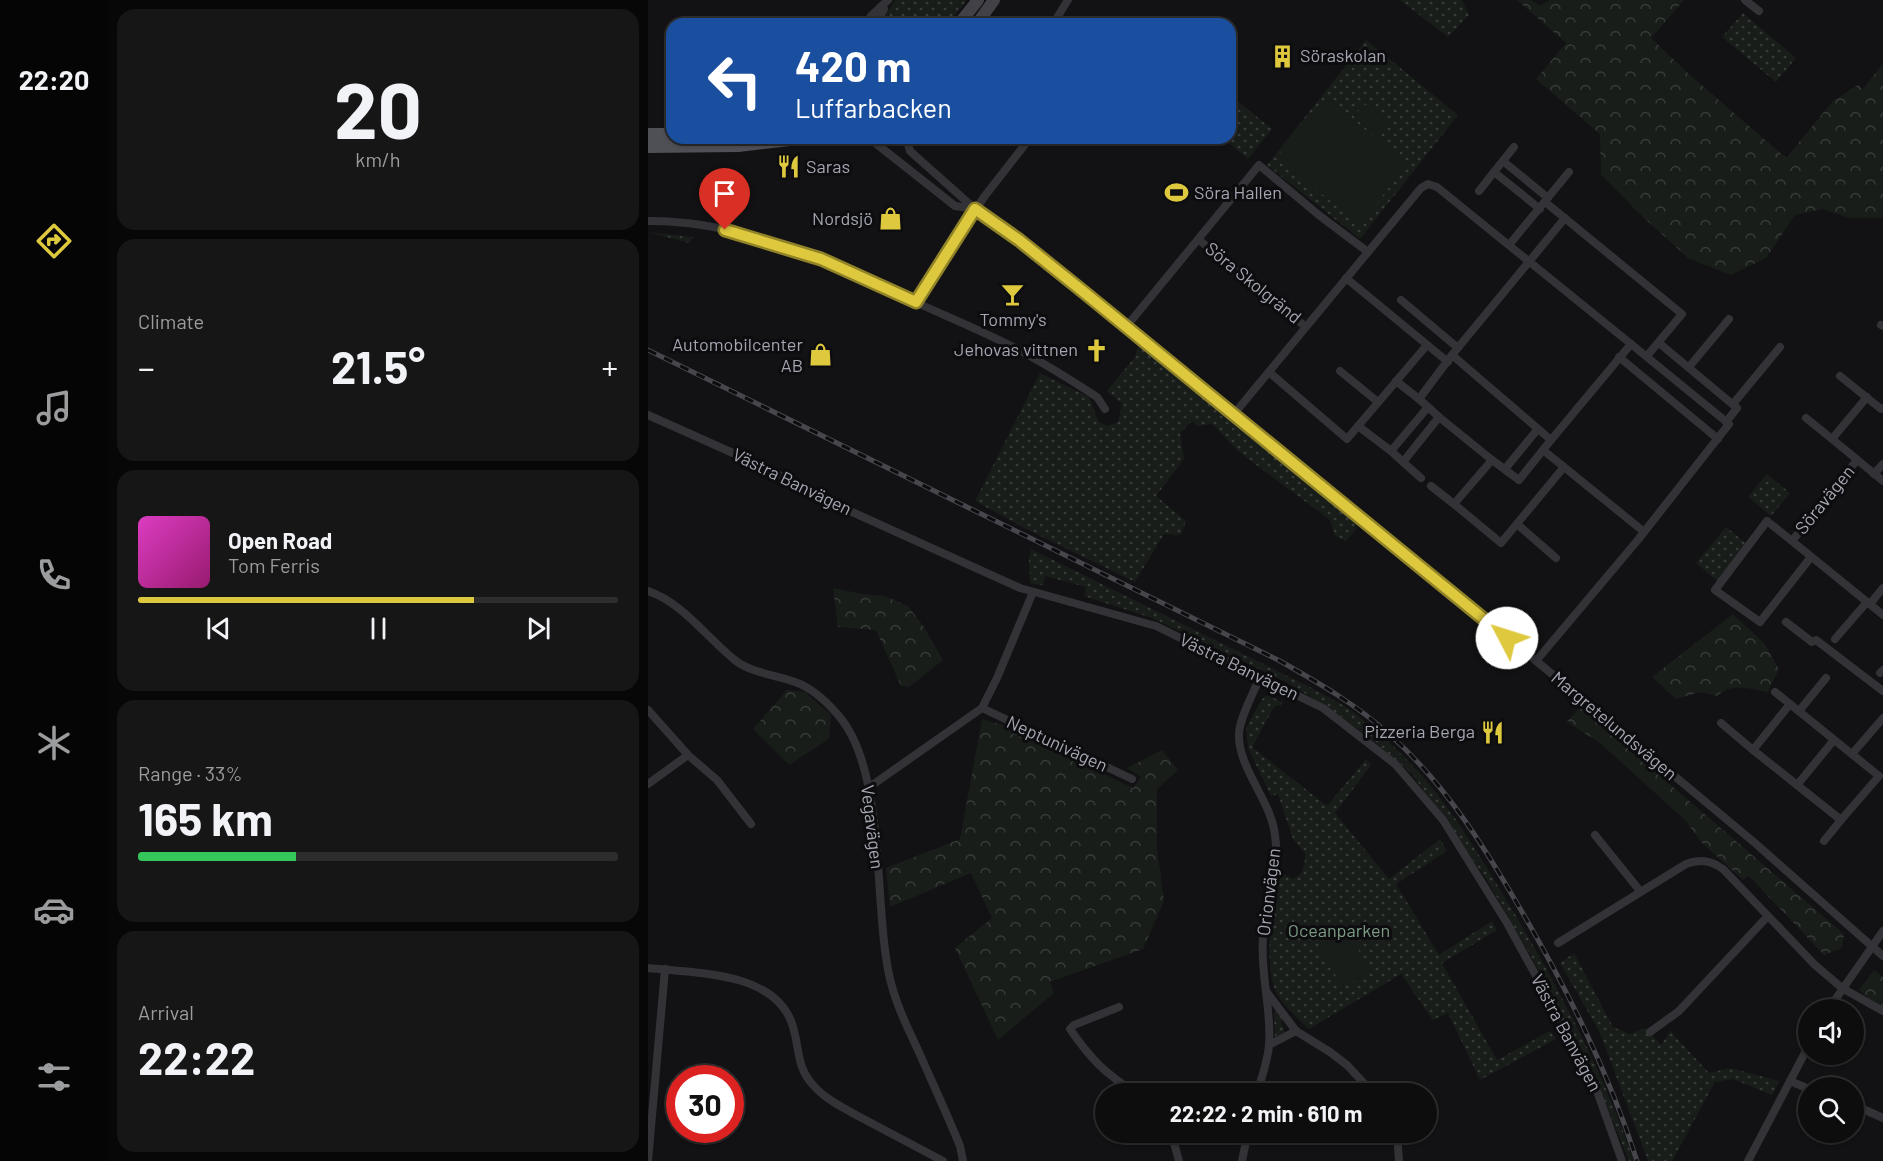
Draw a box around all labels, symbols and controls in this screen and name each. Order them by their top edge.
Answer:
text: 420 m [795,40,911,90]
icon: left [696,42,774,120]
building icon: Söraskolan [1269,43,1295,69]
place label: Söraskolan [1300,44,1386,66]
text: 20 [334,61,422,155]
text: 22:20 [19,63,89,95]
text: Luffarbacken [795,91,952,123]
text: km/h [355,147,401,171]
restaurant icon: Saras [775,154,801,180]
place label: Saras [806,155,850,177]
pin [699,168,750,230]
icon: arrive [708,177,741,210]
sports icon: Söra Hallen [1163,180,1189,206]
place label: Söra Hallen [1194,181,1282,203]
shop icon: Nordsjö [878,206,904,232]
place label: Nordsjö [812,207,873,229]
icon: directions [33,220,75,262]
street label: Söra Skolgränd [1201,237,1306,328]
bar icon: Tommy's [1000,281,1026,307]
place label: Tommy's [979,308,1047,330]
text: Climate [138,309,204,333]
place label: Automobilcenter AB [672,333,803,376]
church icon: Jehovas vittnen [1083,337,1109,363]
place label: Jehovas vittnen [954,338,1078,360]
text: 21.5° [331,339,425,393]
shop icon: Automobilcenter AB [808,342,834,368]
text: − [138,347,155,387]
text: + [602,347,618,387]
icon: music [33,387,75,429]
street label: Västra Banvägen [729,443,856,519]
street label: Söravägen [1790,460,1859,538]
text: Open Road [228,527,332,553]
text: Tom Ferris [228,553,320,577]
icon: phone [33,554,75,596]
position arrow [1475,606,1539,670]
icon: previous [202,612,235,645]
icon: pause [362,612,395,645]
icon: next [522,612,555,645]
street label: Västra Banvägen [1176,628,1303,704]
street label: Margretelundsvägen [1547,666,1682,784]
street label: Neptunivägen [1004,710,1111,776]
restaurant icon: Pizzeria Berga [1480,719,1506,745]
place label: Pizzeria Berga [1364,720,1475,742]
icon: climate [33,722,75,764]
text: Range · 33% [138,761,242,785]
street label: Vegavägen [857,784,889,870]
text: 165 km [138,791,273,845]
street label: Orionvägen [1252,847,1284,937]
icon: car [33,889,75,931]
park label: Oceanparken [1288,919,1390,941]
street label: Västra Banvägen [1527,970,1607,1095]
map controls [1798,999,1864,1143]
button: sound [1798,999,1864,1065]
text: Arrival [138,1000,194,1024]
text: 22:22 [138,1030,255,1084]
icon: filters [33,1056,75,1098]
speed limit sign: 30 [666,1065,744,1143]
button: search [1798,1077,1864,1143]
text: 22:22 · 2 min · 610 m [1170,1100,1362,1126]

